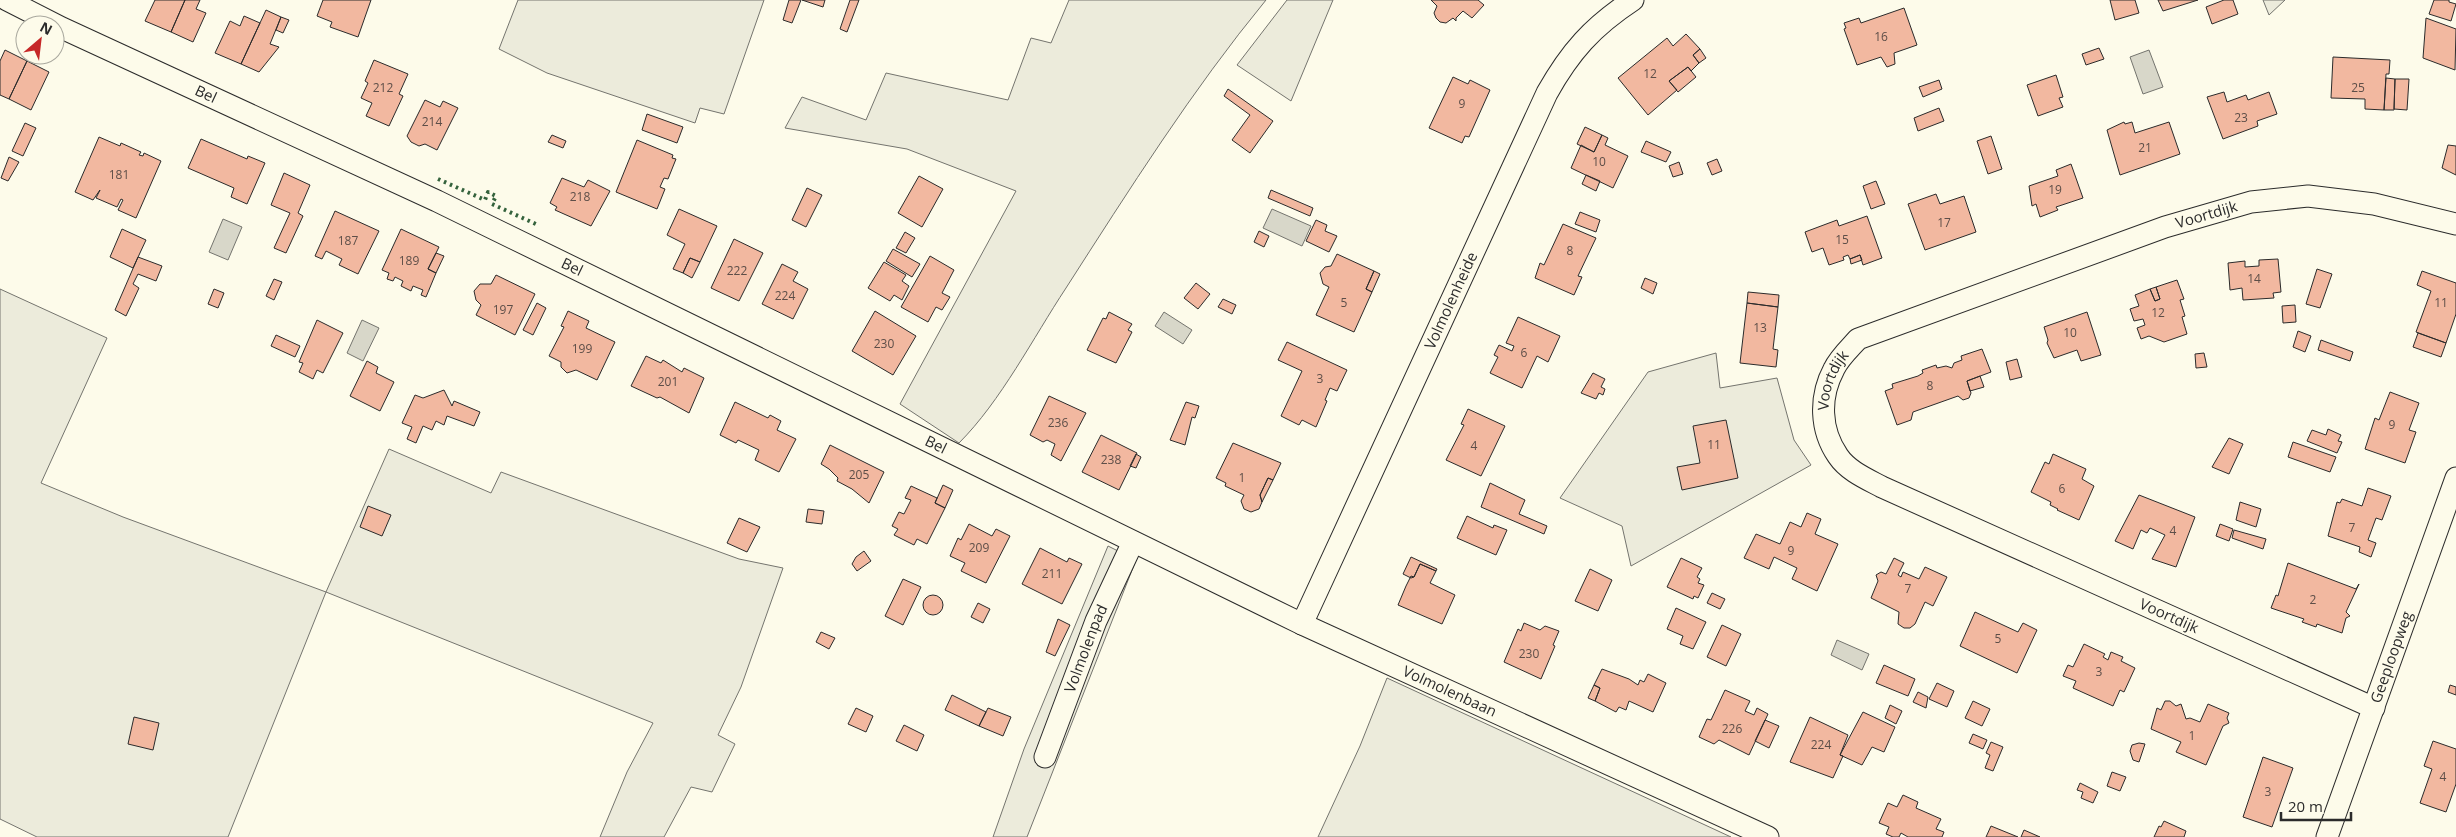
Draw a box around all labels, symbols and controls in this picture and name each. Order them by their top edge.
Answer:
north arrow [15,15,65,65]
text: N [37,17,56,39]
house number: 16 [1874,28,1888,45]
house number: 12 [1643,65,1657,82]
house number: 212 [373,79,393,96]
house number: 25 [2351,79,2365,96]
street label: Bel [192,80,220,107]
house number: 9 [1459,95,1466,112]
house number: 23 [2234,109,2248,126]
house number: 214 [422,113,442,130]
house number: 21 [2138,139,2152,156]
house number: 10 [1592,153,1606,170]
house number: 181 [109,166,129,183]
house number: 19 [2048,181,2062,198]
house number: 218 [570,188,590,205]
street label: Voortdijk [2173,196,2240,232]
house number: 17 [1937,214,1951,231]
house number: 15 [1835,231,1849,248]
house number: 187 [338,232,358,249]
house number: 8 [1567,242,1574,259]
street label: Volmolenheide [1419,248,1481,352]
house number: 189 [399,252,419,269]
street label: Bel [558,252,587,280]
house number: 222 [727,262,747,279]
house number: 14 [2247,270,2261,287]
house number: 224 [775,287,795,304]
house number: 5 [1341,294,1348,311]
house number: 11 [2434,294,2448,311]
house number: 197 [493,301,513,318]
house number: 12 [2151,304,2165,321]
house number: 13 [1753,319,1767,336]
house number: 10 [2063,324,2077,341]
house number: 230 [874,335,894,352]
house number: 199 [572,340,592,357]
house number: 6 [1521,344,1528,361]
street label: Voortdijk [1812,345,1852,411]
house number: 3 [1317,370,1324,387]
house number: 201 [658,373,678,390]
house number: 8 [1927,377,1934,394]
house number: 236 [1048,414,1068,431]
house number: 9 [2389,416,2396,433]
street label: Bel [922,430,951,458]
house number: 11 [1707,436,1721,453]
house number: 4 [1471,437,1478,454]
house number: 238 [1101,451,1121,468]
house number: 205 [849,466,869,483]
house number: 1 [1239,469,1245,486]
house number: 6 [2059,480,2066,497]
house number: 7 [2349,519,2356,536]
house number: 4 [2170,522,2177,539]
house number: 209 [969,539,989,556]
house number: 9 [1788,542,1795,559]
house number: 211 [1042,565,1062,582]
house number: 7 [1905,580,1912,597]
house number: 2 [2310,591,2317,608]
street label: Voortdijk [2137,593,2202,637]
street label: Volmolenpad [1059,601,1111,695]
street label: Geeploopweg [2365,608,2416,706]
house number: 5 [1995,630,2002,647]
house number: 230 [1519,645,1539,662]
street label: Volmolenbaan [1400,660,1500,721]
house number: 3 [2096,663,2103,680]
house number: 226 [1722,720,1742,737]
house number: 1 [2189,727,2195,744]
house number: 224 [1811,736,1831,753]
house number: 4 [2440,768,2447,785]
house number: 3 [2265,783,2272,800]
scale bar [2281,790,2351,822]
text: 20 m [2288,796,2323,816]

